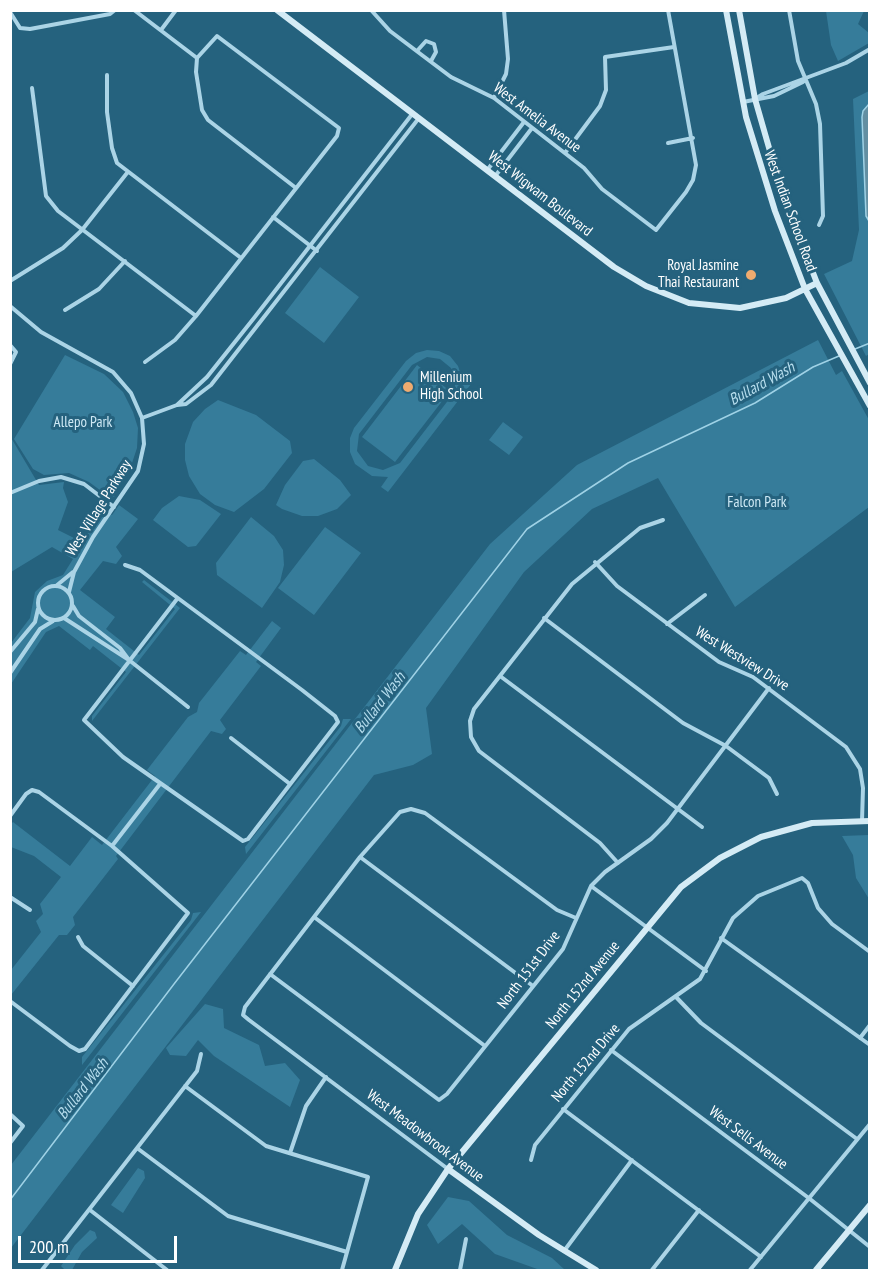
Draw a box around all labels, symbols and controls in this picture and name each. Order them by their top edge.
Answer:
street label: West Amelia Avenue [490,79,584,157]
street label: West Wigwam Boulevard [484,148,596,240]
street label: West Indian School Road [760,148,820,274]
place label: Royal Jasmine Thai Restaurant [658,257,739,292]
marker: Royal Jasmine Thai Restaurant [744,268,758,282]
water label: Bullard Wash [726,358,798,410]
place label: Millenium High School [420,369,482,404]
marker: Millenium High School [401,380,415,394]
park label: Allepo Park [54,414,112,432]
street label: West Village Parkway [62,457,136,559]
park label: Falcon Park [727,494,787,512]
street label: West Westview Drive [692,623,792,695]
water label: Bullard Wash [350,669,410,737]
street label: North 151st Drive [494,928,564,1012]
street label: North 152nd Avenue [542,938,624,1032]
street label: North 152nd Drive [548,1020,624,1106]
water label: Bullard Wash [53,1055,113,1123]
street label: West Meadowbrook Avenue [363,1086,487,1186]
street label: West Sells Avenue [705,1103,791,1173]
scale bar [21,1224,180,1262]
text: 200 m [29,1235,69,1258]

